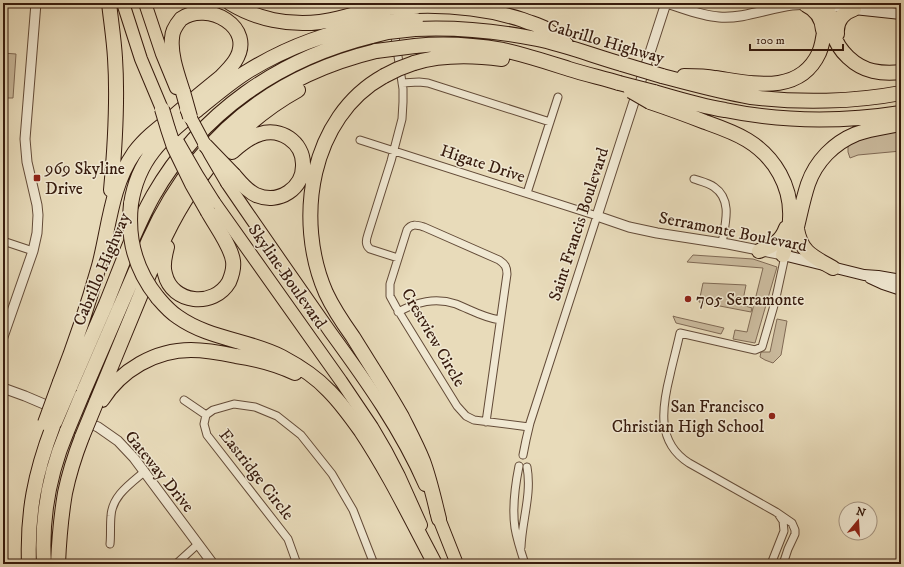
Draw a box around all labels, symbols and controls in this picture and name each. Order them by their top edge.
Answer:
street label: Cabrillo Highway [545,15,668,69]
scale bar [750,26,843,52]
text: 100 m [756,33,785,48]
street label: Higate Drive [437,140,528,188]
street label: Saint Francis Boulevard [544,144,614,304]
place label: 969 Skyline Drive [44,158,125,200]
marker: 969 Skyline Drive [32,173,42,183]
street label: Serramonte Boulevard [657,207,809,257]
street label: Cabrillo Highway [68,209,136,329]
street label: Skyline Boulevard [243,220,332,334]
street label: Crestview Circle [396,284,470,391]
place label: 705 Serramonte [696,289,804,311]
marker: 705 Serramonte [683,294,693,304]
place label: San Francisco Christian High School [612,396,764,438]
marker: San Francisco Christian High School [767,411,777,421]
street label: Eastridge Circle [214,425,299,525]
street label: Gateway Drive [119,426,199,517]
north arrow [838,501,878,541]
text: N [854,504,867,520]

